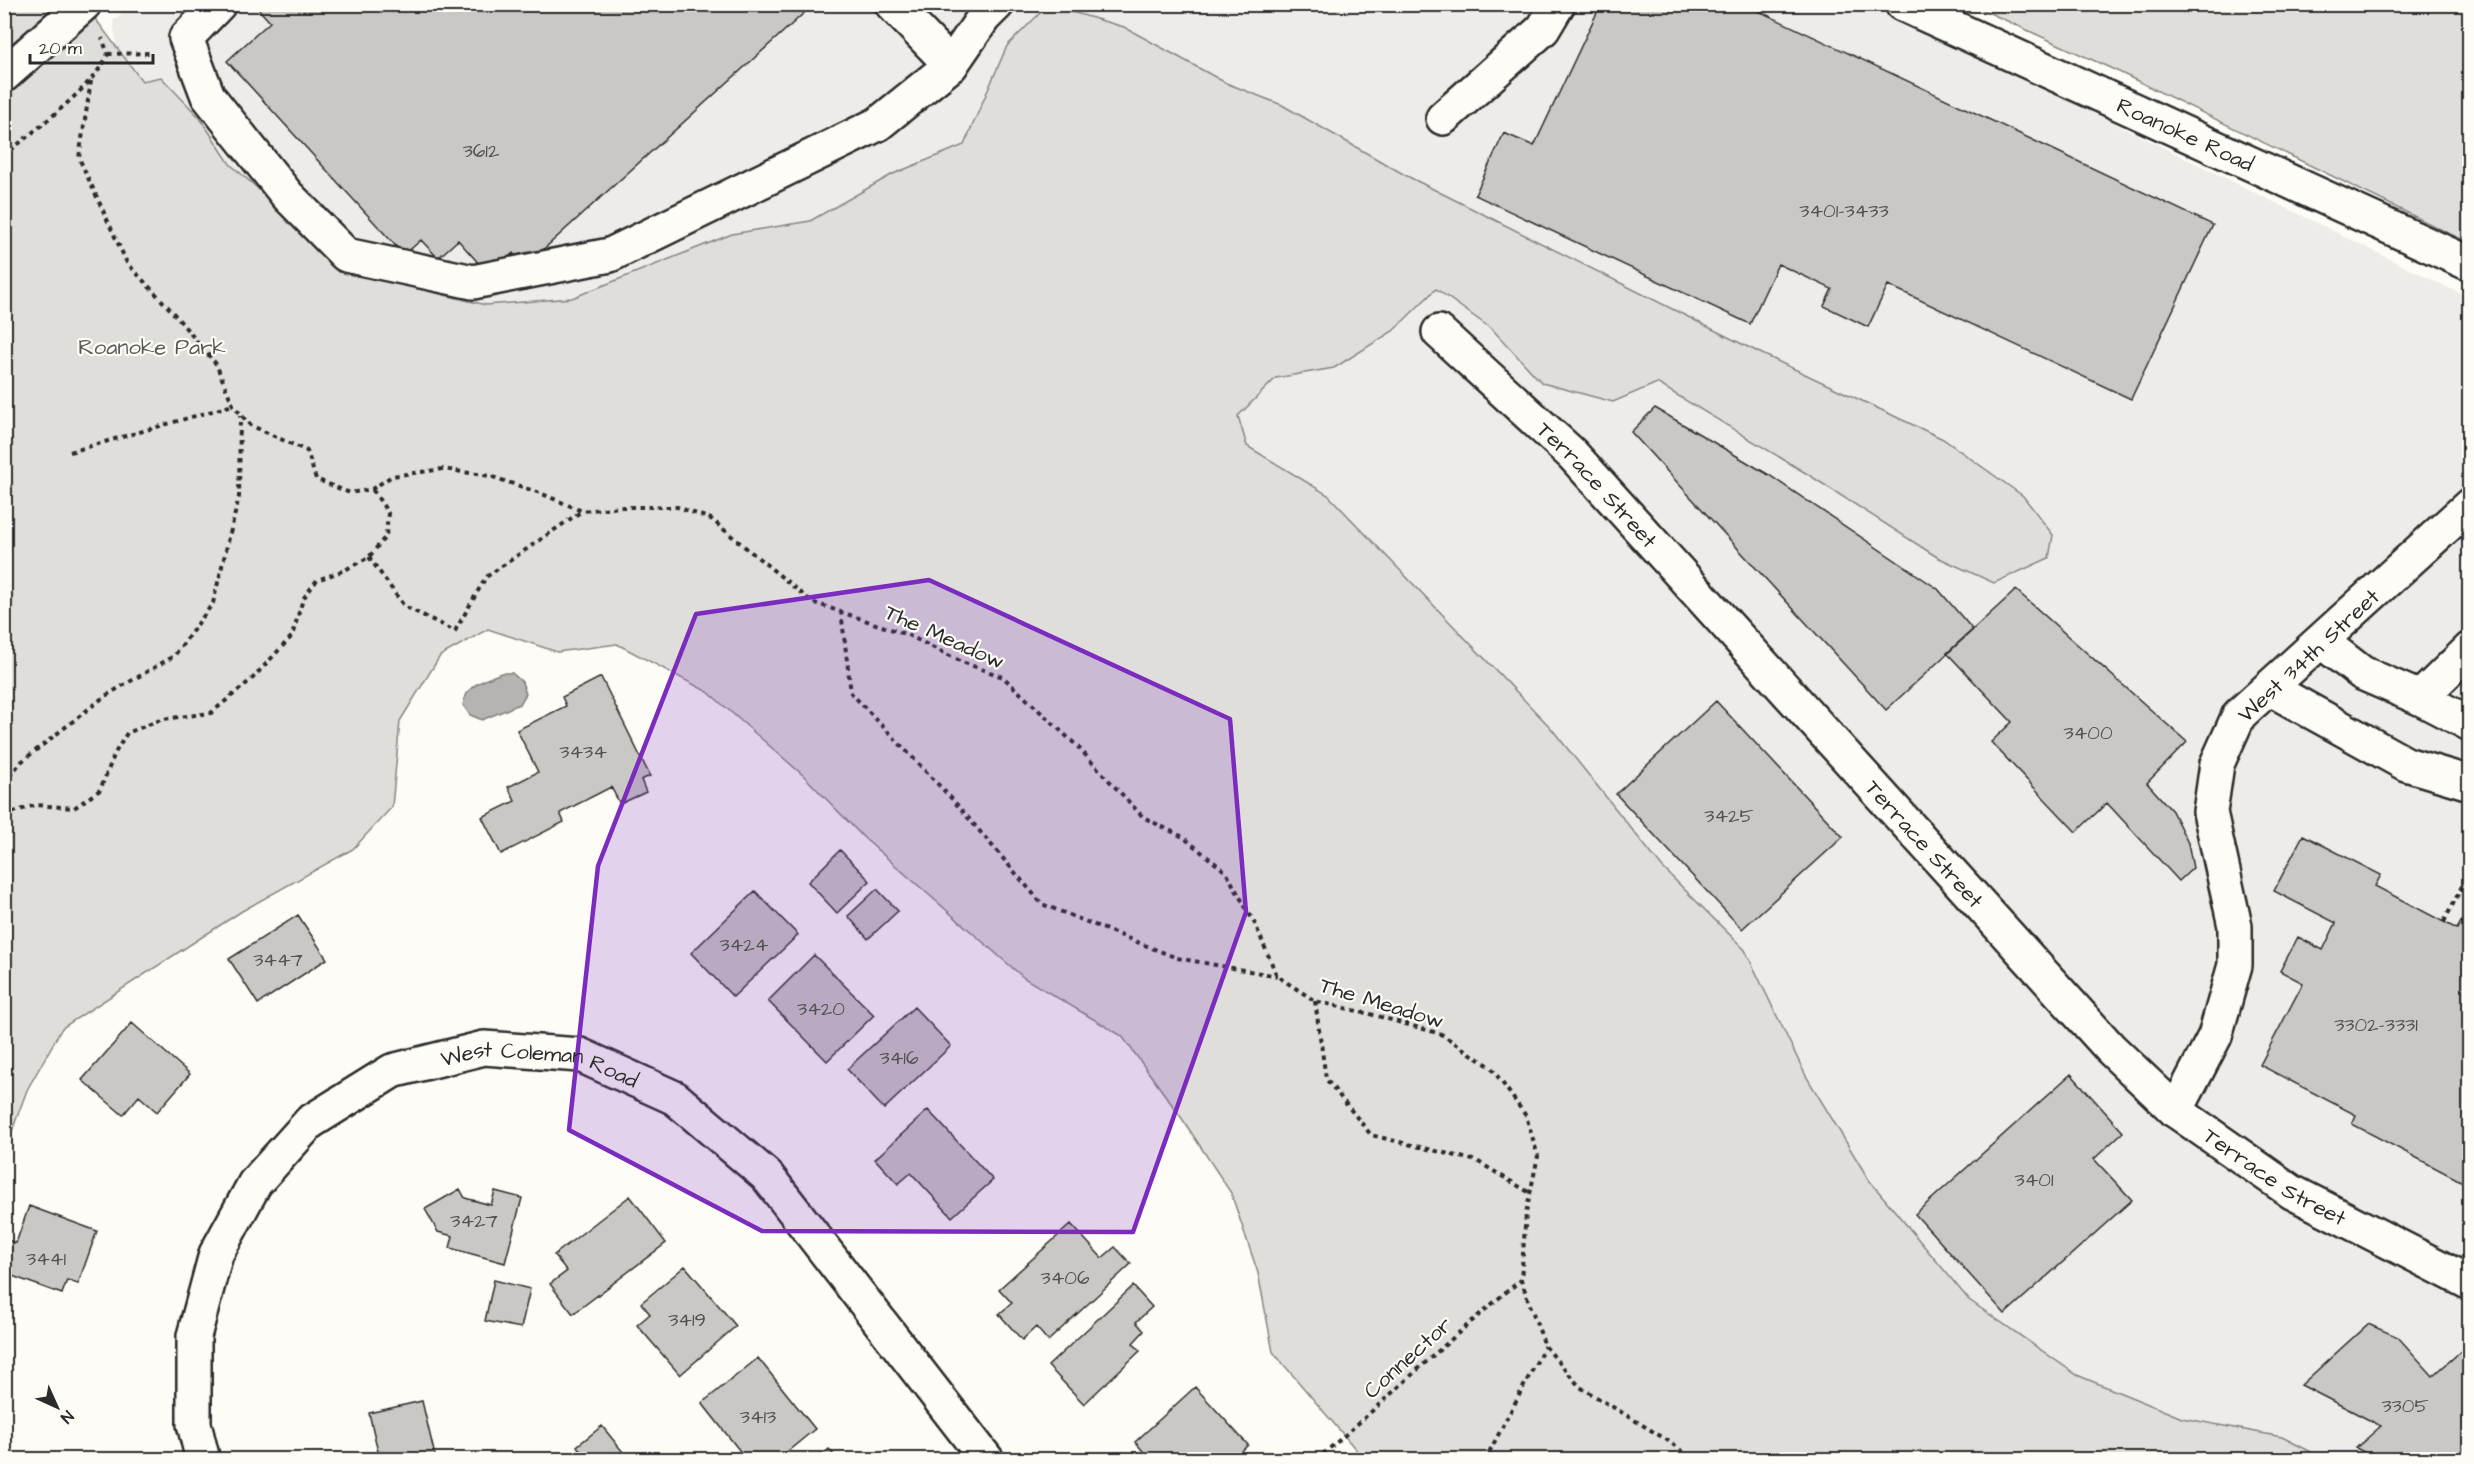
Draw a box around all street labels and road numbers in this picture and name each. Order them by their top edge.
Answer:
street label: Roanoke Road [2112,90,2259,180]
street label: Terrace Street [1529,415,1664,555]
street label: West 34th Street [2231,582,2387,730]
street label: The Meadow [880,597,1009,678]
street label: Terrace Street [1857,773,1990,916]
street label: The Meadow [1316,970,1447,1037]
street label: West Coleman Road [438,1034,643,1096]
street label: Terrace Street [2197,1121,2351,1234]
street label: Connector [1357,1310,1459,1406]

